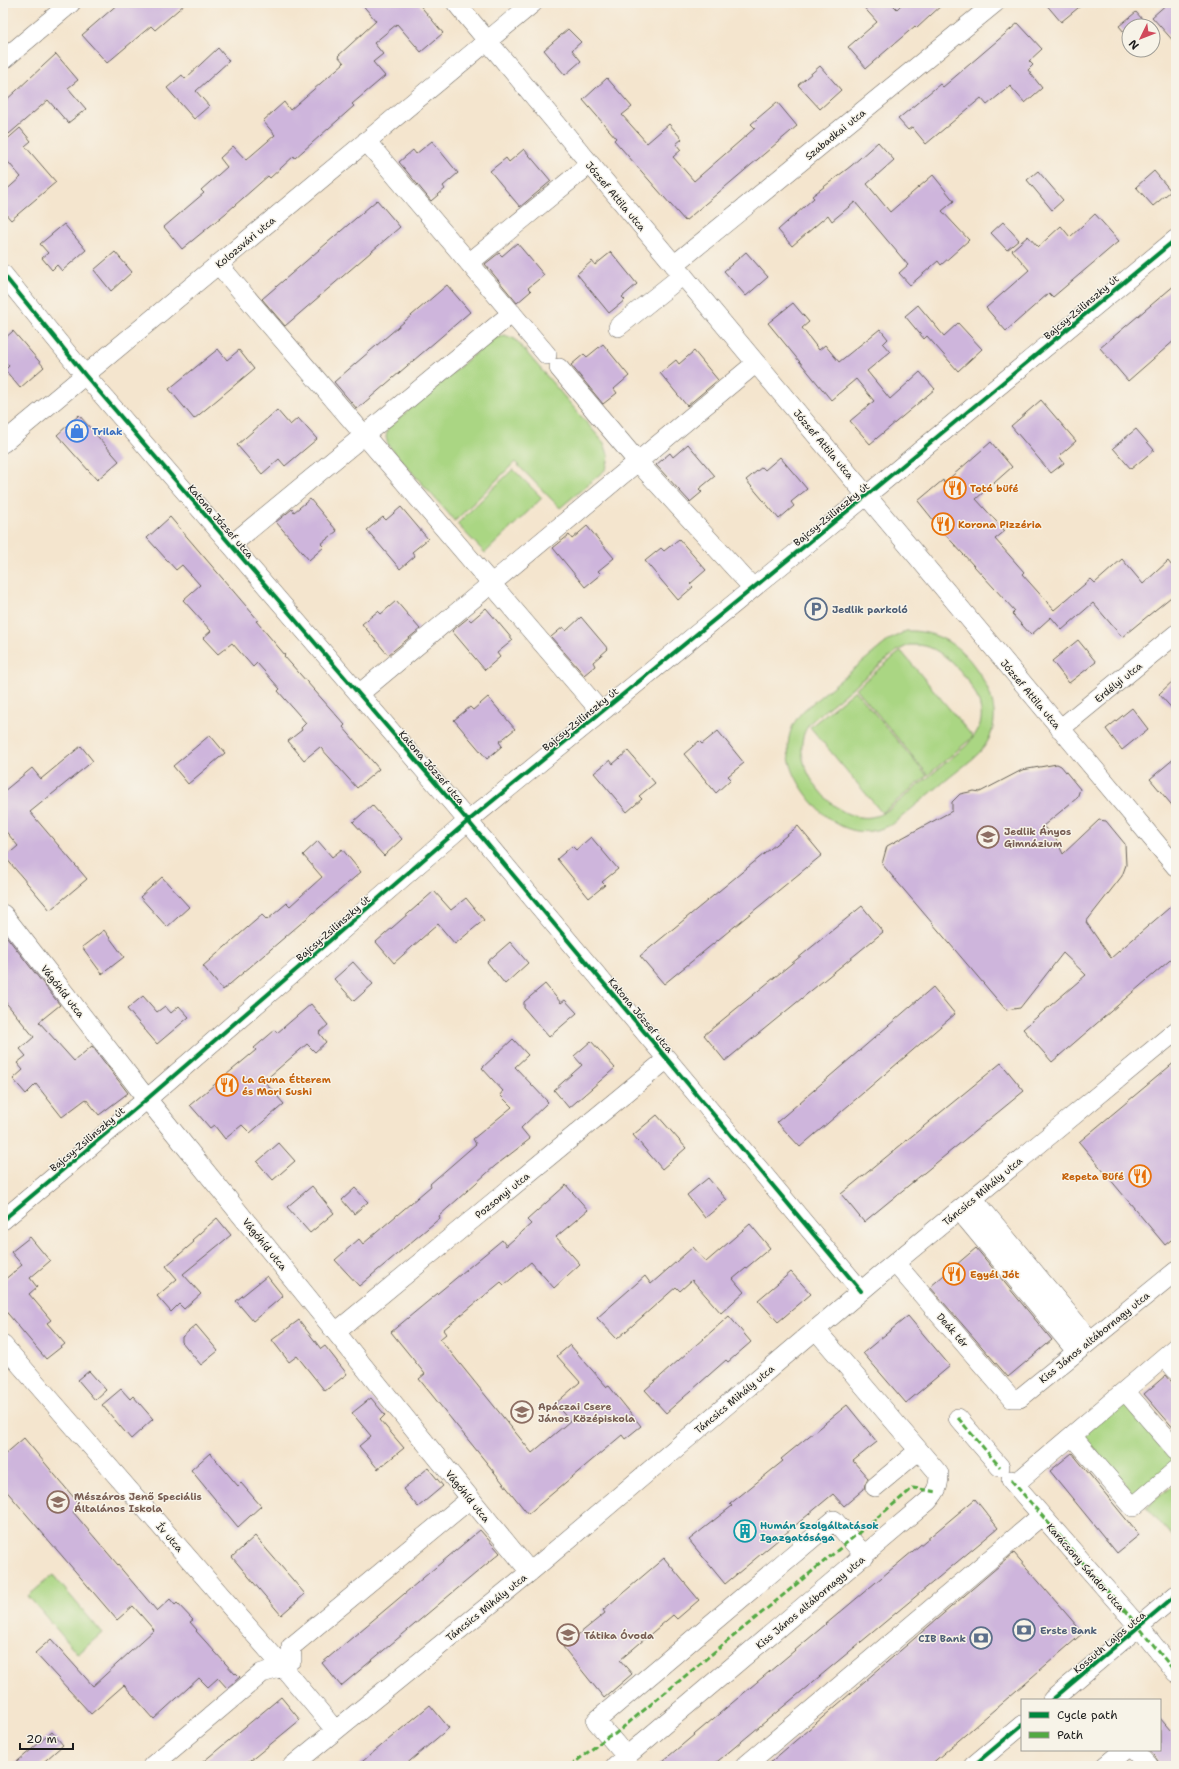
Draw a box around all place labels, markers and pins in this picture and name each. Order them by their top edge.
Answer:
shop icon: Trilak [64,418,90,444]
place label: Trilak [92,425,123,438]
restaurant icon: Totó büfé [942,475,968,501]
place label: Totó büfé [970,482,1018,495]
restaurant icon: Korona Pizzéria [930,511,956,537]
place label: Korona Pizzéria [958,518,1042,531]
parking icon: Jedlik parkoló [803,596,829,622]
place label: Jedlik parkoló [832,603,908,616]
school or university icon: Jedlik Ányos Gimnázium [975,824,1001,850]
place label: Jedlik Ányos Gimnázium [1004,825,1071,850]
restaurant icon: La Guna Étterem és Mori Sushi [214,1072,240,1098]
place label: La Guna Étterem és Mori Sushi [242,1073,331,1098]
restaurant icon: Repeta Büfé [1127,1163,1153,1189]
place label: Repeta Büfé [1062,1170,1124,1183]
restaurant icon: Egyél Jót [941,1261,967,1287]
place label: Egyél Jót [970,1268,1020,1281]
school or university icon: Apáczai Csere János Középiskola [509,1399,535,1425]
place label: Apáczai Csere János Középiskola [538,1400,635,1425]
school or university icon: Mészáros Jenő Speciális Általános Iskola [45,1489,71,1515]
place label: Mészáros Jenő Speciális Általános Iskola [74,1490,202,1515]
building icon: Humán Szolgáltatások Igazgatósága [732,1518,758,1544]
place label: Humán Szolgáltatások Igazgatósága [760,1519,879,1544]
bank icon: Erste Bank [1011,1617,1037,1643]
school or university icon: Tátika Óvoda [555,1622,581,1648]
place label: Erste Bank [1040,1624,1098,1637]
bank icon: CIB Bank [968,1625,994,1651]
place label: Tátika Óvoda [584,1629,654,1642]
place label: CIB Bank [918,1632,966,1645]

